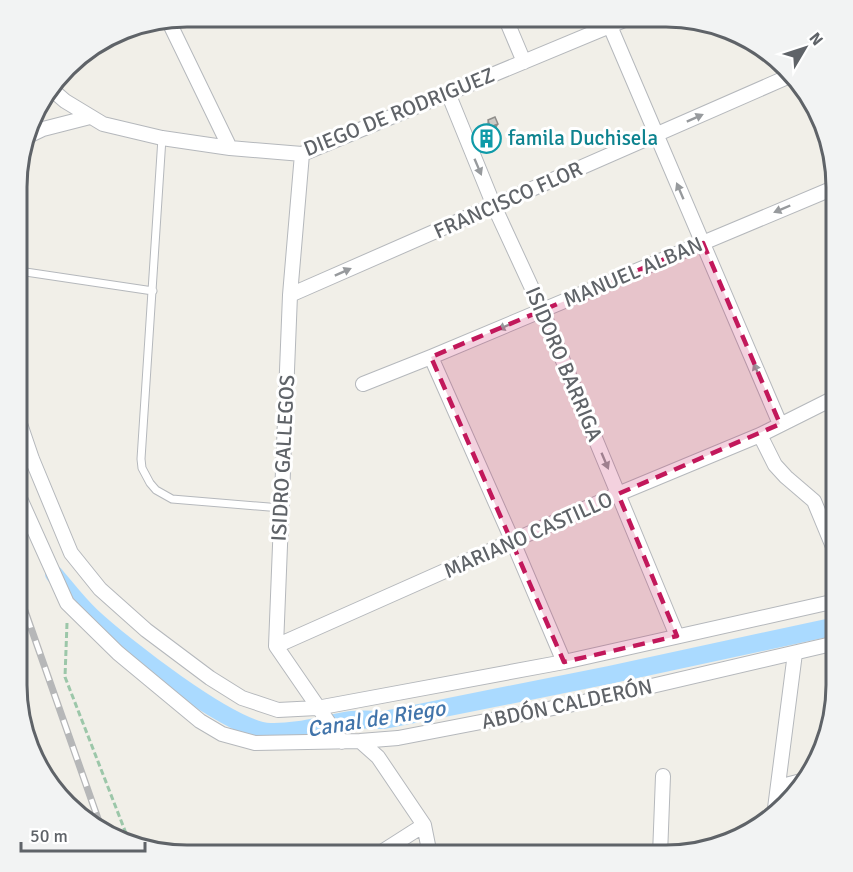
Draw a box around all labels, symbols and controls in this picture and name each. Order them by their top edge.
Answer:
north arrow [775,18,835,78]
text: N [805,29,827,50]
street label: DIEGO DE RODRIGUEZ [300,62,498,162]
one-way arrow [686,113,704,122]
building icon: famila Duchisela [471,122,503,154]
place label: famila Duchisela [508,125,658,151]
street label: FRANCISCO FLOR [430,156,586,244]
one-way arrow [473,158,483,176]
one-way arrow [676,183,685,200]
one-way arrow [774,205,791,214]
street label: MANUEL ALBAN [559,231,707,313]
one-way arrow [335,267,353,277]
street label: ISIDORO BARRIGA [520,283,608,445]
one-way arrow [497,321,514,330]
one-way arrow [752,361,762,379]
street label: ISIDRO GALLEGOS [266,374,300,542]
one-way arrow [600,453,610,471]
street label: MARIANO CASTILLO [439,486,617,584]
street label: ABDÓN CALDERÓN [479,673,655,735]
water label: Canal de Riego [305,694,449,743]
scale bar [21,815,146,853]
text: 50 m [30,825,68,847]

